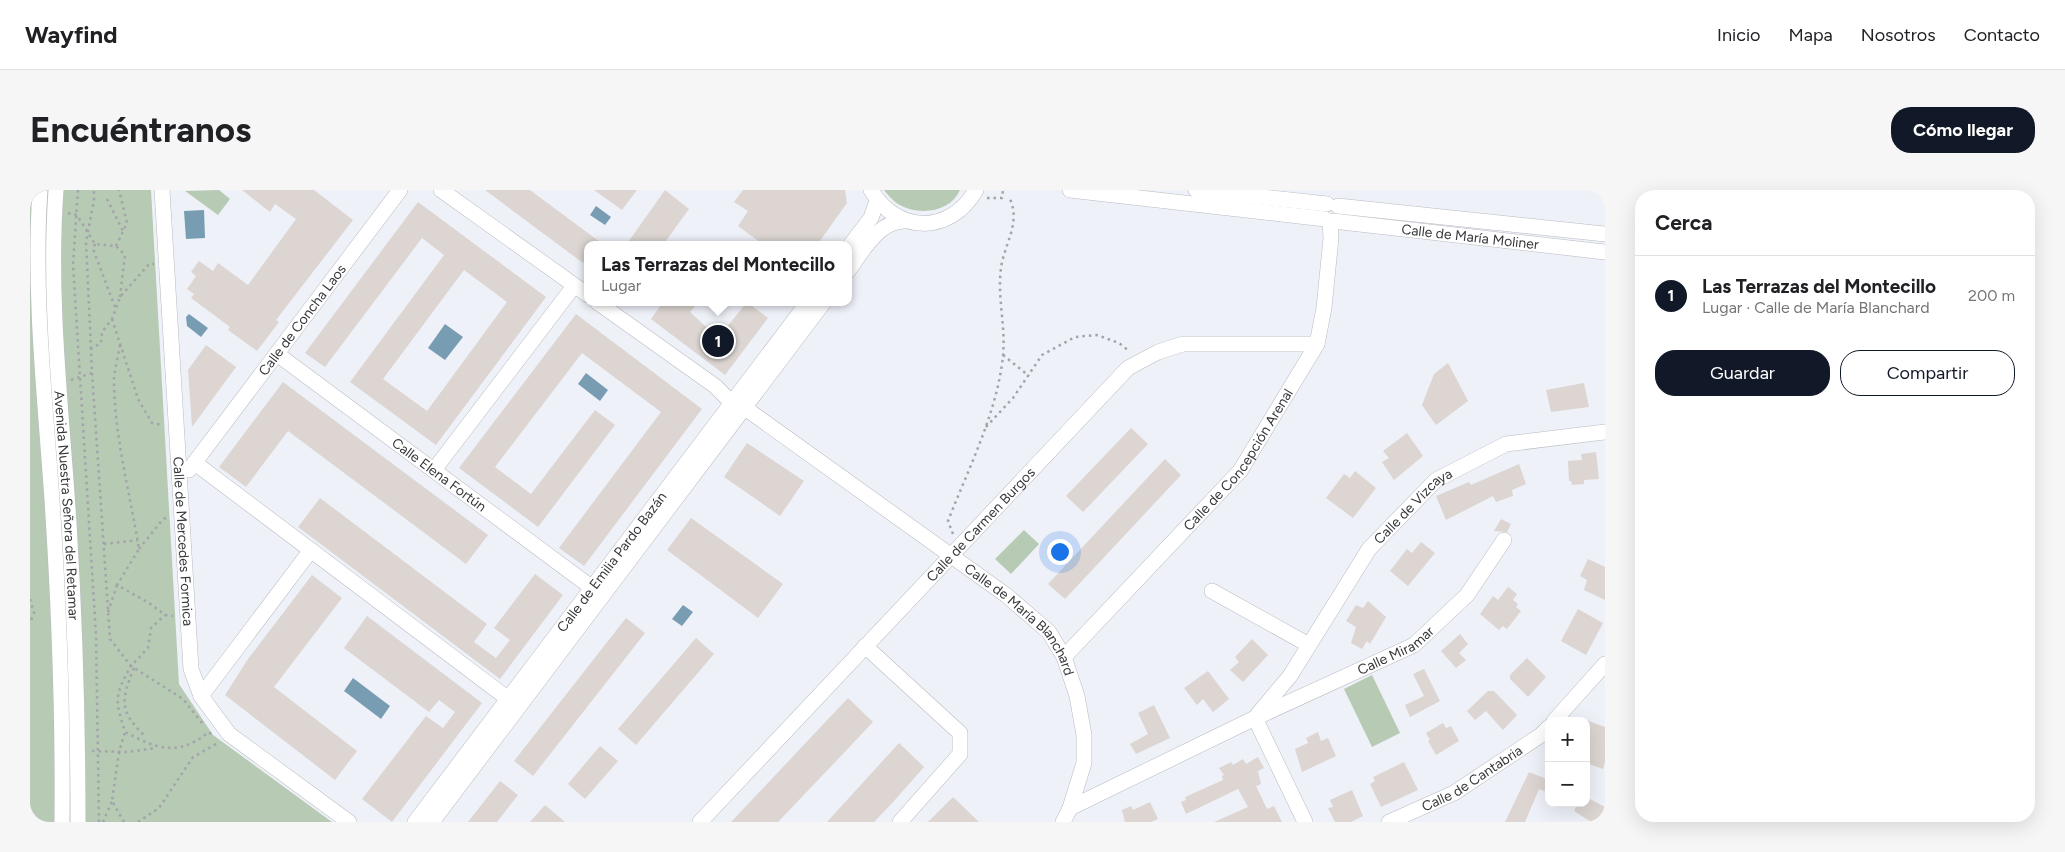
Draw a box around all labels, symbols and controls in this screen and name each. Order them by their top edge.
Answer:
text: Wayfind [25,20,118,49]
text: Inicio [1717,24,1761,46]
text: Mapa [1789,24,1833,46]
text: Nosotros [1861,24,1936,46]
text: Contacto [1964,24,2040,46]
button: Cómo llegar [1891,107,2035,153]
text: Encuéntranos [30,109,251,151]
text: Cerca [1655,210,1712,235]
street label: Calle de María Moliner [1401,220,1540,253]
popup [584,241,852,306]
text: Las Terrazas del Montecillo [601,253,835,276]
street label: Calle de Concha Laos [255,261,350,379]
text: Las Terrazas del Montecillo [1702,275,1936,298]
text: Lugar [601,276,641,295]
text: 1 [1668,286,1674,305]
text: 200 m [1968,286,2015,305]
text: Lugar · Calle de María Blanchard [1702,298,1930,317]
pin: 1 [702,322,734,360]
button: Guardar [1655,350,1830,396]
button: Compartir [1840,350,2015,396]
street label: Calle de Concepción Arenal [1180,386,1296,534]
street label: Avenida Nuestra Señora del Retamar [51,390,82,621]
street label: Calle Elena Fortún [389,434,490,515]
street label: Calle de Mercedes Formica [170,456,197,626]
street label: Calle de Carmen Burgos [923,464,1038,585]
street label: Calle de Vizcaya [1370,465,1455,547]
street label: Calle de Emilia Pardo Bazán [553,488,670,635]
your location [1047,539,1073,565]
street label: Calle de María Blanchard [961,560,1078,678]
street label: Calle Miramar [1355,622,1437,678]
map controls [1545,717,1590,807]
button: + [1545,717,1590,762]
street label: Calle de Cantabria [1419,741,1525,815]
button: − [1545,762,1590,807]

